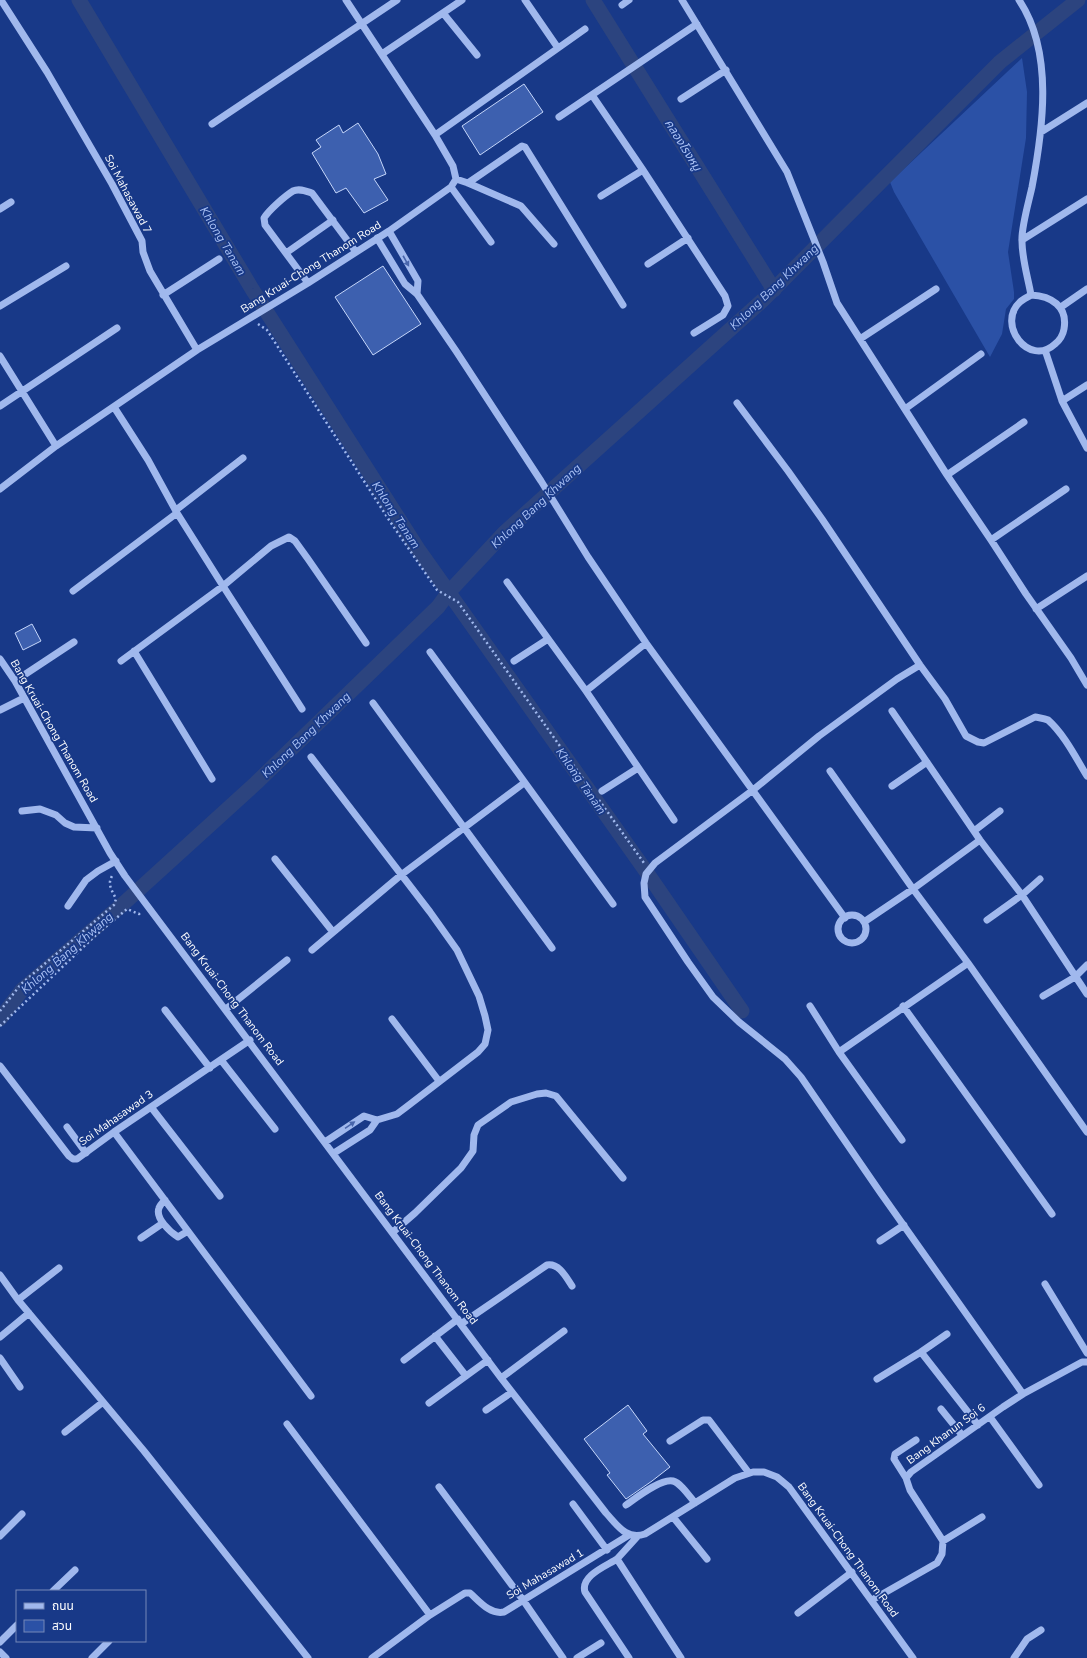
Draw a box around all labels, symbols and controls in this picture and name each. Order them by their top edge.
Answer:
water label: คลองโรงหมู [661,116,706,175]
street label: Soi Mahasawad 7 [101,152,155,236]
water label: Khlong Tanam [196,204,250,278]
street label: Bang Kruai-Chong Thanom Road [238,217,384,317]
water label: Khlong Bang Khwang [726,241,822,333]
one-way arrow [403,256,410,267]
water label: Khlong Bang Khwang [488,460,584,552]
water label: Khlong Tanam [368,478,424,552]
street label: Bang Kruai-Chong Thanom Road [7,657,101,805]
water label: Khlong Bang Khwang [258,689,354,781]
water label: Khlong Tanam [552,745,610,817]
water label: Khlong Bang Khwang [18,908,116,998]
street label: Bang Kruai-Chong Thanom Road [177,929,287,1069]
street label: Soi Mahasawad 3 [76,1087,156,1149]
one-way arrow [345,1121,356,1129]
street label: Bang Kruai-Chong Thanom Road [371,1188,481,1328]
street label: Bang Khanun Soi 6 [904,1400,989,1468]
street label: Bang Kruai-Chong Thanom Road [794,1480,902,1620]
street label: Soi Mahasawad 1 [504,1545,586,1603]
legend [16,1590,146,1642]
text: ถนน [52,1598,74,1614]
text: สวน [52,1618,72,1634]

